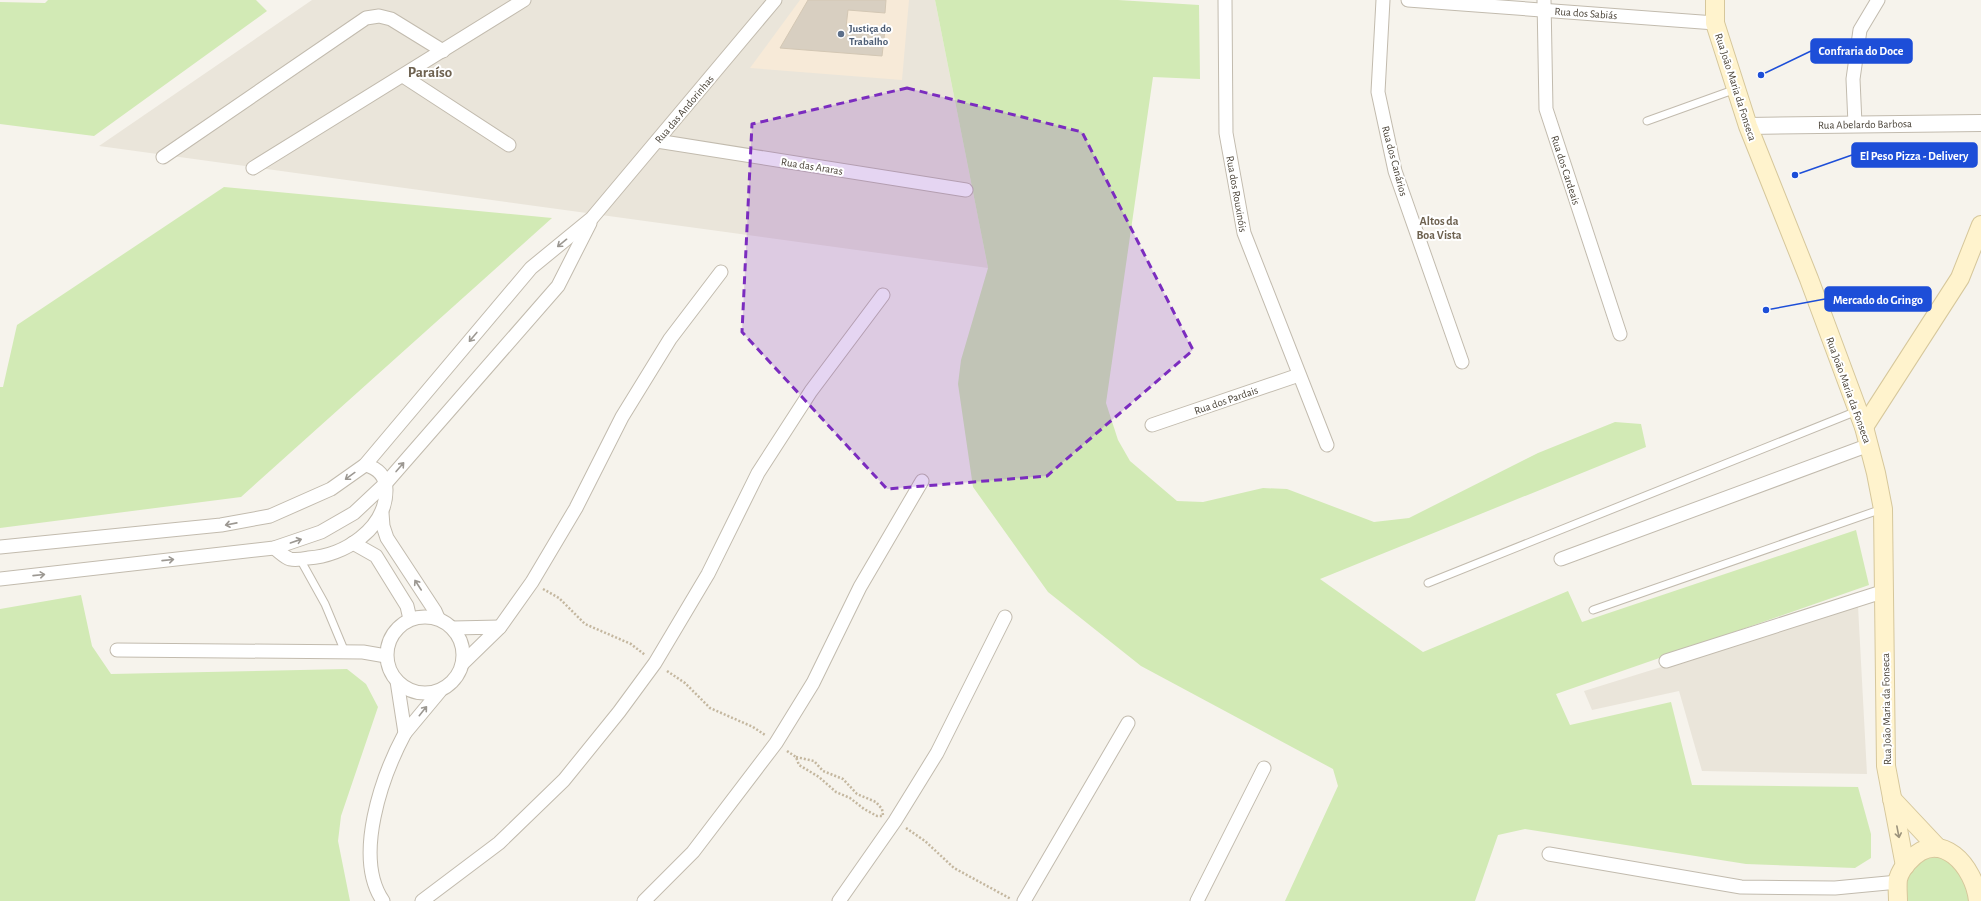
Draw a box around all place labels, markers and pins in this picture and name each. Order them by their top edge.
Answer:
place label: Justiça do Trabalho [849,23,892,47]
marker: Justiça do Trabalho [836,29,846,39]
callout: Confraria do Doce [1811,39,1912,63]
callout: El Peso Pizza - Delivery [1852,143,1977,167]
callout: Mercado do Gringo [1825,287,1931,311]

